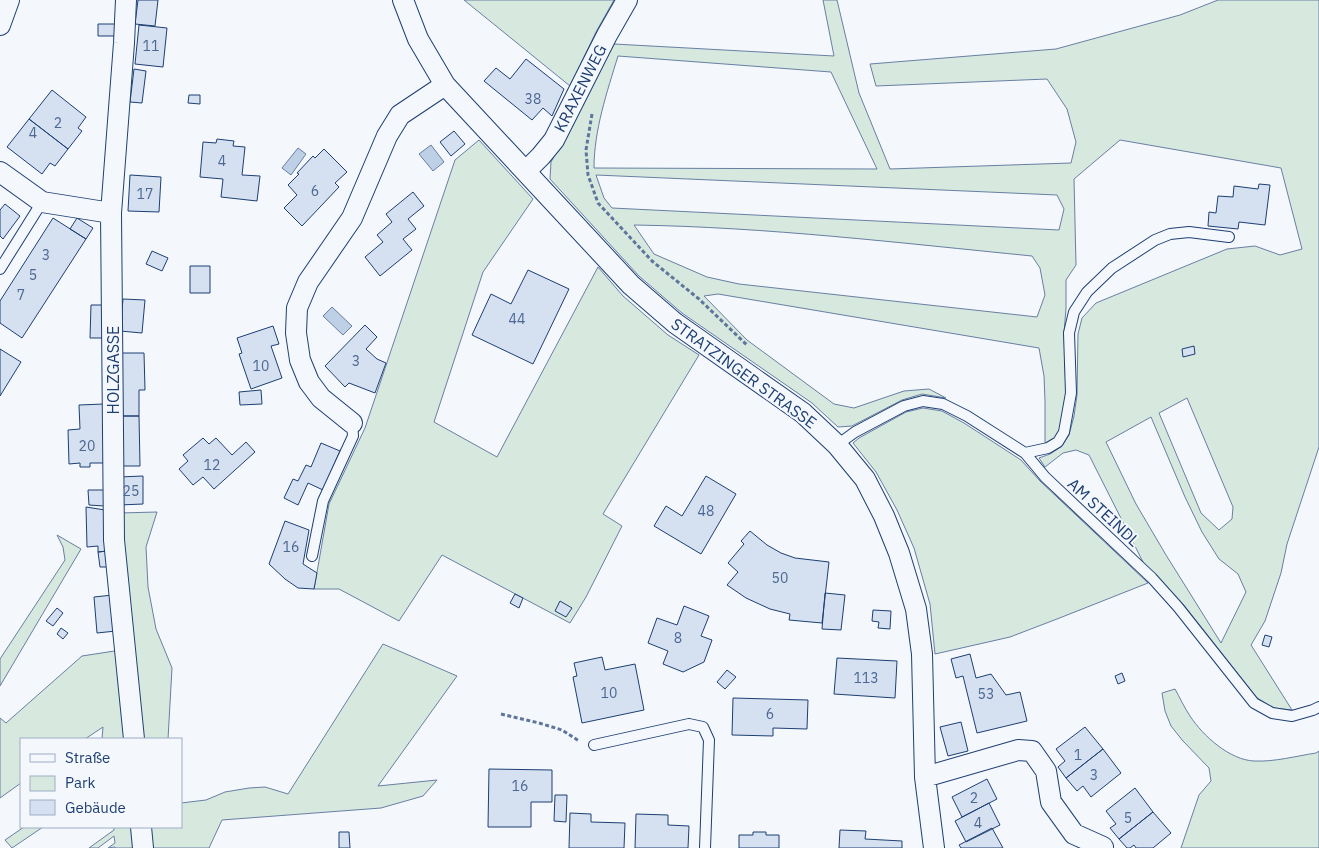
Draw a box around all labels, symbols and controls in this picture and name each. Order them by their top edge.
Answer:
house number: 11 [143,37,159,55]
street label: KRAXENWEG [549,41,611,135]
house number: 38 [525,90,541,108]
house number: 2 [54,114,62,132]
house number: 4 [29,124,37,142]
house number: 4 [218,152,226,170]
house number: 6 [311,182,319,200]
house number: 17 [137,185,153,203]
house number: 3 [42,246,50,264]
house number: 5 [29,266,37,284]
house number: 7 [17,286,25,304]
house number: 44 [509,310,525,328]
street label: STRATZINGER STRASSE [667,314,821,432]
street label: HOLZGASSE [103,326,123,414]
house number: 3 [352,352,360,370]
house number: 10 [253,357,269,375]
house number: 20 [79,437,95,455]
house number: 12 [204,456,220,474]
street label: AM STEINDL [1064,474,1144,550]
house number: 25 [123,482,139,500]
house number: 48 [698,502,714,520]
house number: 16 [283,538,299,556]
house number: 50 [772,569,788,587]
house number: 8 [674,629,682,647]
house number: 113 [853,669,879,687]
house number: 10 [601,684,617,702]
house number: 53 [978,685,994,703]
house number: 6 [766,705,774,723]
legend [20,738,182,828]
house number: 1 [1074,746,1082,764]
text: Straße [65,748,110,767]
house number: 3 [1090,766,1098,784]
text: Park [65,773,95,792]
house number: 16 [512,777,528,795]
house number: 2 [970,789,978,807]
text: Gebäude [65,798,126,817]
house number: 5 [1124,809,1132,827]
house number: 4 [974,814,982,832]

